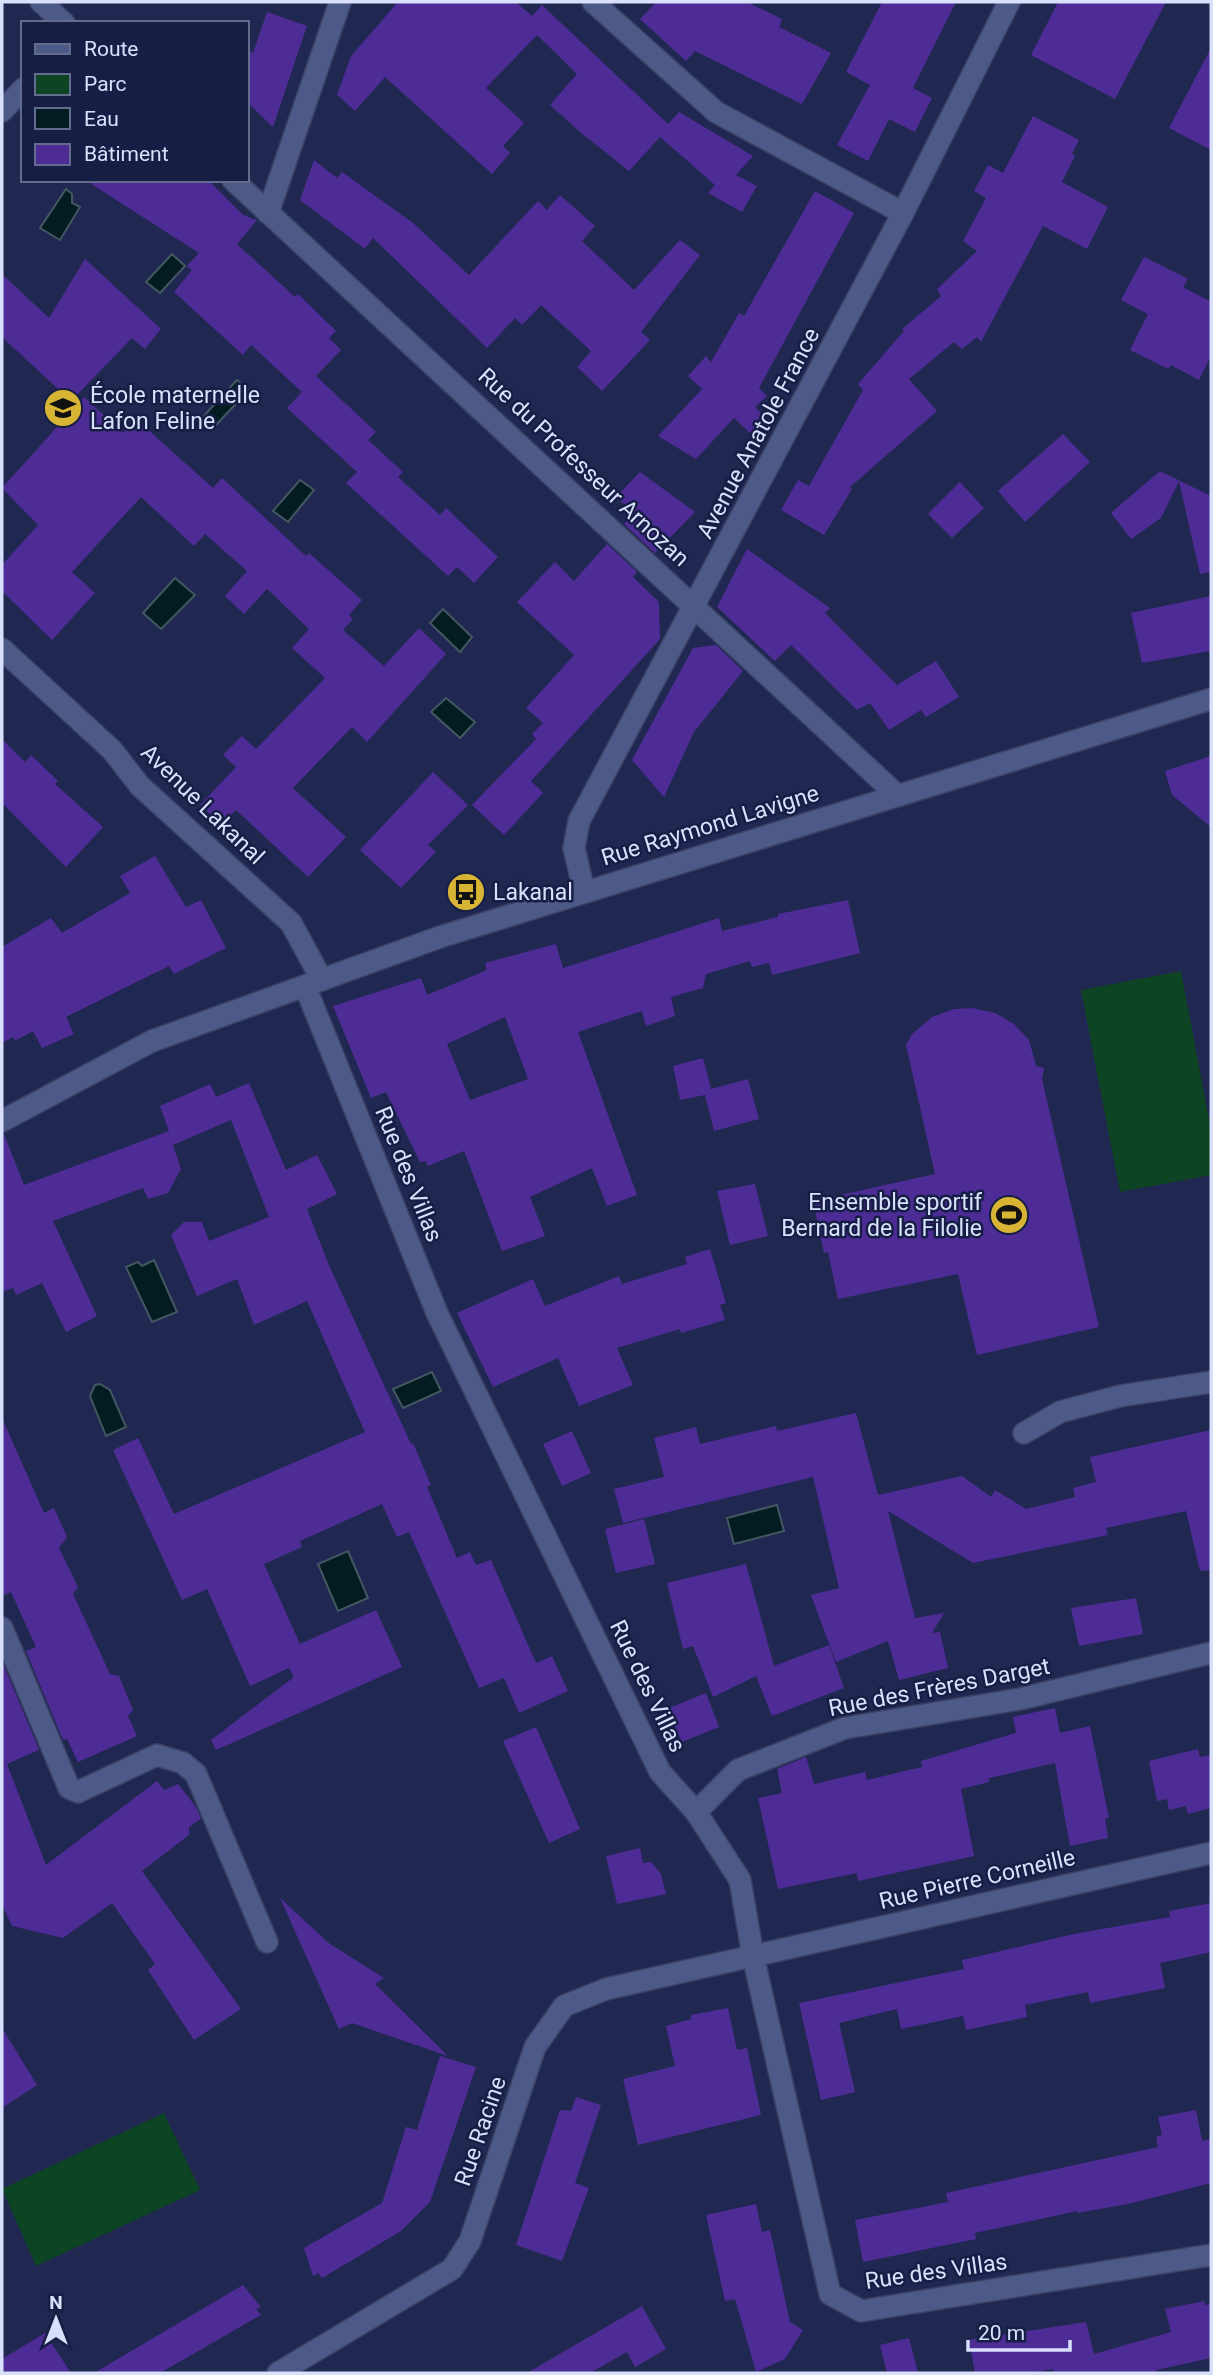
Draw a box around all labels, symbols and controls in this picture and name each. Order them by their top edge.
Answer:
legend [21,21,248,182]
text: Route [84,37,139,61]
text: Parc [84,72,126,96]
text: Eau [84,107,119,131]
text: Bâtiment [84,142,169,166]
street label: Avenue Anatole France [692,323,825,543]
street label: Rue du Professeur Arnozan [473,363,695,572]
place label: École maternelle Lafon Feline [90,381,260,435]
school or university icon: École maternelle Lafon Feline [42,387,84,429]
street label: Avenue Lakanal [135,739,270,870]
street label: Rue Raymond Lavigne [598,780,822,871]
bus stop icon: Lakanal [445,871,487,913]
place label: Lakanal [493,879,573,906]
street label: Rue des Villas [369,1103,448,1246]
place label: Ensemble sportif Bernard de la Filolie [781,1189,983,1242]
sports icon: Ensemble sportif Bernard de la Filolie [988,1194,1030,1236]
street label: Rue des Villas [604,1616,691,1757]
street label: Rue des Frères Darget [826,1653,1052,1722]
street label: Rue Pierre Corneille [877,1844,1078,1915]
street label: Rue Racine [449,2073,512,2189]
street label: Rue des Villas [863,2248,1009,2295]
north arrow [21,2284,91,2354]
text: N [49,2291,63,2314]
scale bar [968,2308,1070,2352]
text: 20 m [978,2321,1025,2345]

